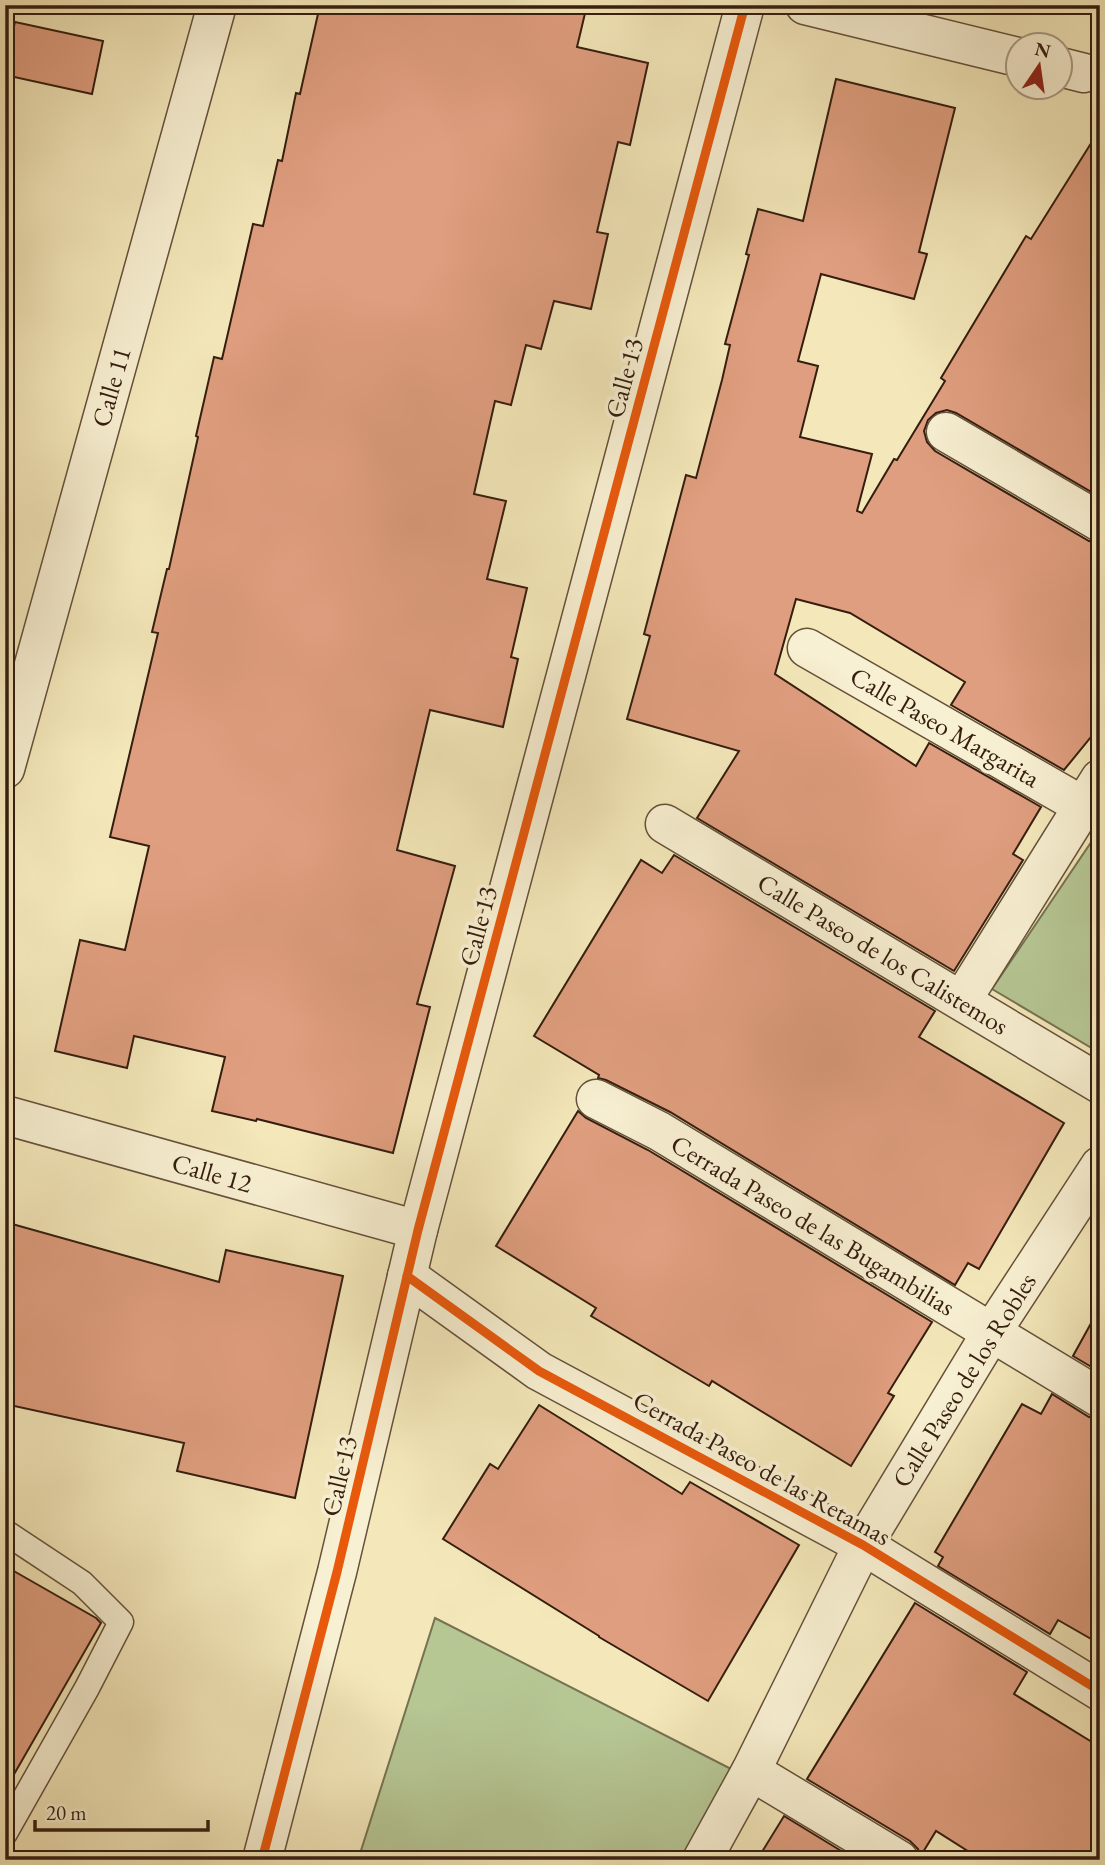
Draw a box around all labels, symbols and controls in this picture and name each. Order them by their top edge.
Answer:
north arrow [1004,32,1074,102]
text: N [1032,36,1054,64]
street label: Calle 13 [597,334,651,422]
street label: Calle 11 [83,343,139,431]
street label: Calle Paseo Margarita [844,659,1047,795]
street label: Calle Paseo de los Calistemos [751,865,1015,1043]
street label: Calle 13 [451,882,505,970]
street label: Cerrada Paseo de las Bugambilias [665,1127,961,1323]
street label: Calle 12 [168,1145,256,1201]
street label: Calle Paseo de los Robles [884,1266,1044,1494]
street label: Cerrada Paseo de las Retamas [627,1383,897,1553]
street label: Calle 13 [313,1432,365,1520]
scale bar [35,1788,208,1832]
text: 20 m [46,1799,87,1826]

